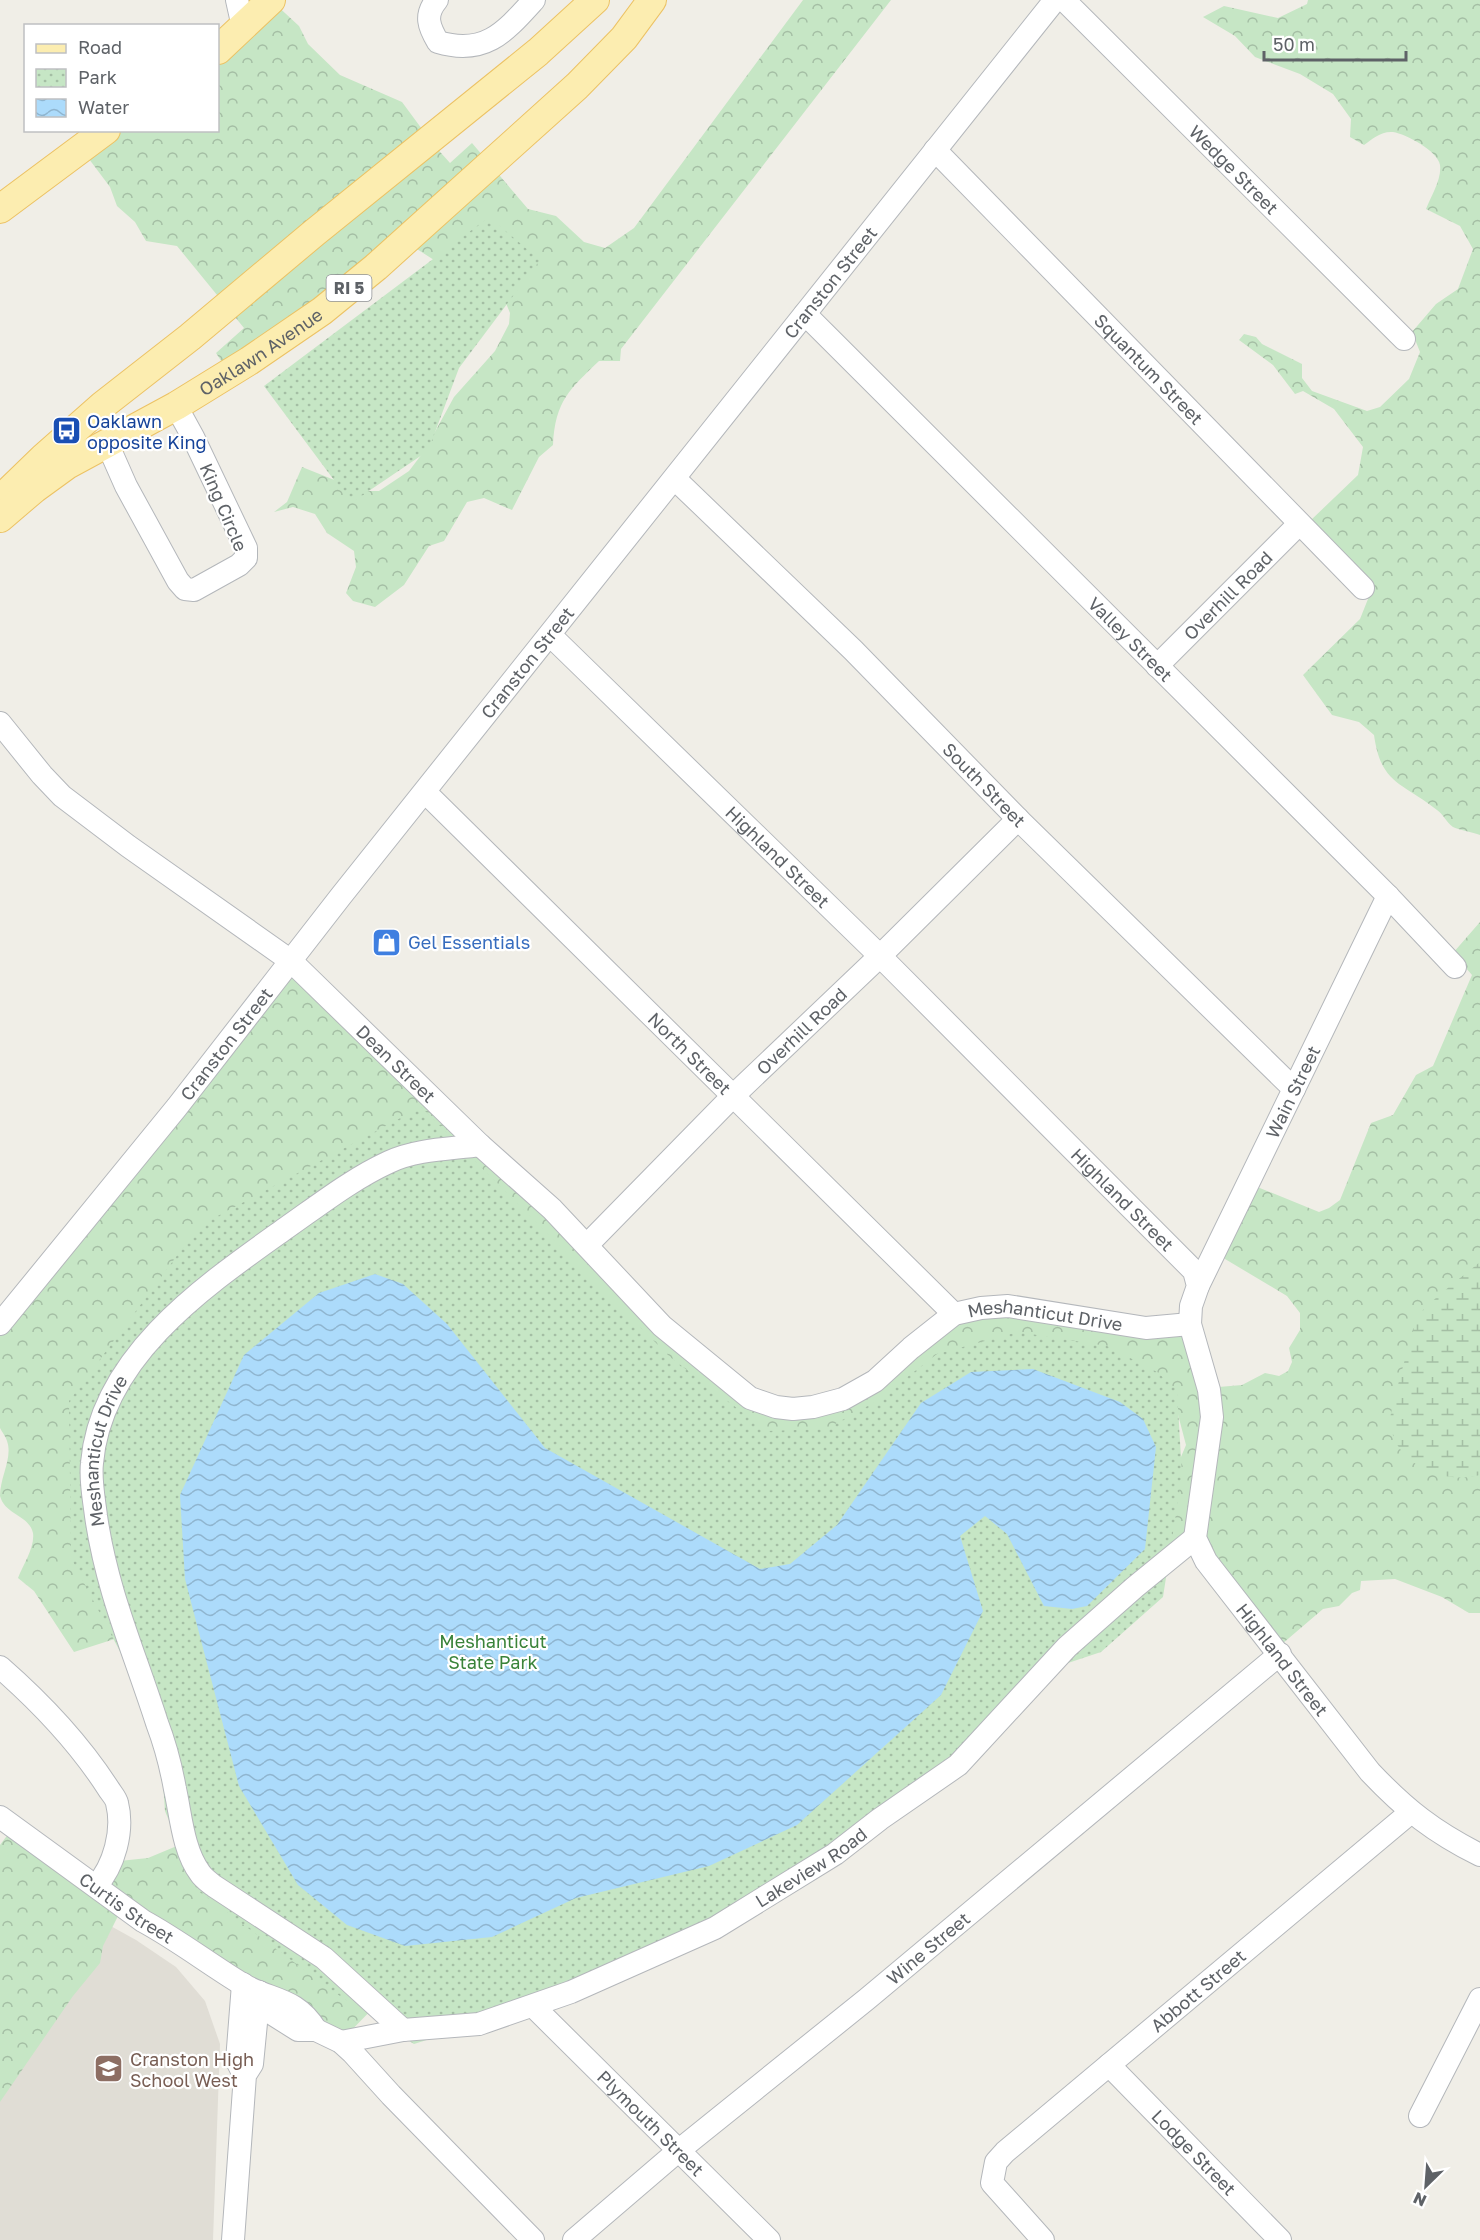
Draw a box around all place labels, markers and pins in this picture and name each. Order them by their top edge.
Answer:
place label: Oaklawn opposite King [87,410,207,453]
bus stop icon: Oaklawn opposite King [50,415,82,447]
shop icon: Gel Essentials [371,926,403,958]
place label: Gel Essentials [408,931,530,953]
place label: Cranston High School West [130,2048,254,2091]
school or university icon: Cranston High School West [93,2053,125,2085]

